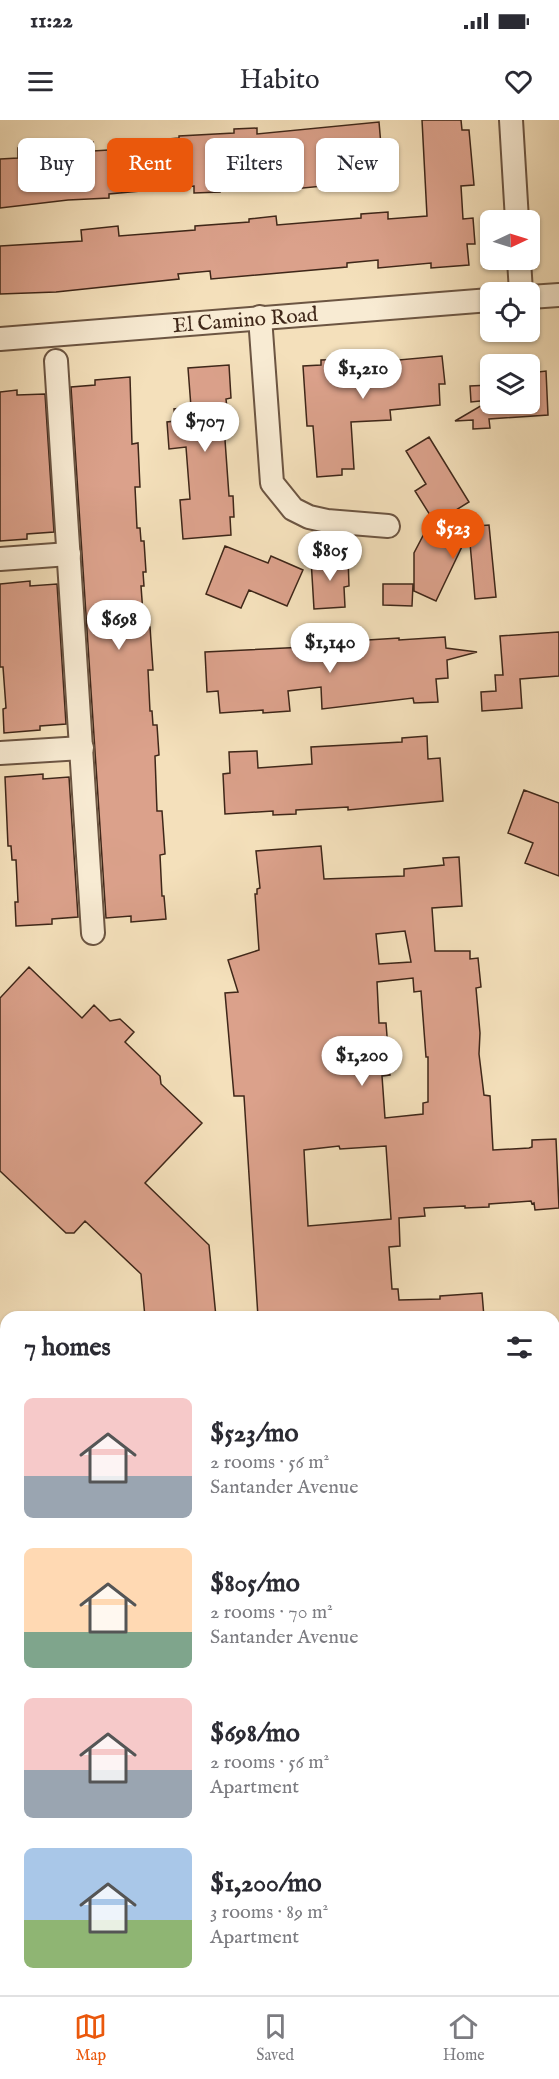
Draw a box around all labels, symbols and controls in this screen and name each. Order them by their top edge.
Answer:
text: 11:22 [30,7,73,35]
text: Habito [239,64,320,98]
icon: menu [24,65,57,98]
icon: heart [502,65,535,98]
chip: Buy [18,138,95,192]
chip: Rent [107,138,193,192]
chip: Filters [205,138,304,192]
chip: New [316,138,399,192]
north arrow [480,210,540,270]
map controls [480,210,540,414]
button: locate [480,282,540,342]
street label: El Camino Road [172,302,320,340]
pin: $1,210 [314,349,412,400]
button: layers [480,354,540,414]
text: $1,210 [338,356,388,381]
pin: $707 [169,402,241,453]
text: $707 [185,409,225,434]
pin: $523 [417,509,489,560]
text: $523 [435,516,471,541]
pin: $805 [294,531,366,582]
text: $805 [312,538,348,563]
pin: $698 [83,600,155,651]
text: $698 [101,607,137,632]
pin: $1,140 [281,623,379,674]
text: $1,140 [305,630,355,655]
pin: $1,200 [313,1036,411,1087]
text: $1,200 [336,1043,388,1068]
text: 7 homes [24,1331,111,1364]
icon: filters [503,1331,536,1364]
text: $523/mo [210,1417,299,1450]
icon: home [72,1422,144,1494]
text: 2 rooms · 56 m² [210,1450,329,1475]
text: Santander Avenue [210,1475,358,1500]
text: $805/mo [210,1567,300,1600]
icon: home [72,1572,144,1644]
text: 2 rooms · 70 m² [210,1600,333,1625]
text: Santander Avenue [210,1625,358,1650]
text: $698/mo [210,1717,300,1750]
icon: home [72,1722,144,1794]
text: 2 rooms · 56 m² [210,1750,329,1775]
text: Apartment [210,1775,299,1800]
text: $1,200/mo [210,1867,322,1900]
icon: home [72,1872,144,1944]
text: 3 rooms · 89 m² [210,1900,328,1925]
text: Apartment [210,1925,299,1950]
tab: Map [74,2010,107,2066]
tab: Saved [256,2010,294,2066]
tab: Home [443,2010,485,2066]

